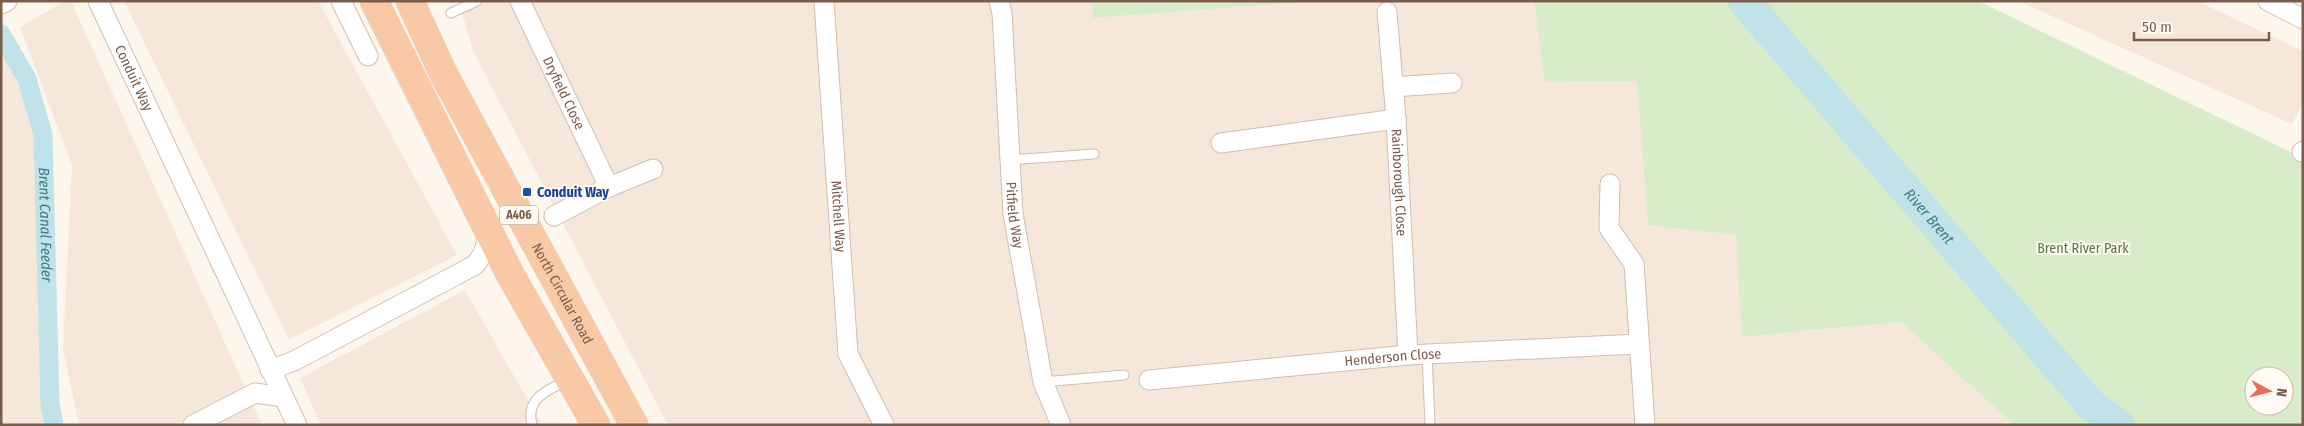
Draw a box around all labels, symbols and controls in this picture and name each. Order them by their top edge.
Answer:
scale bar [2134,10,2269,42]
text: 50 m [2142,18,2172,36]
street label: Conduit Way [111,42,157,115]
street label: Dryfield Close [539,54,588,133]
street label: Rainborough Close [1388,128,1410,237]
water label: Brent Canal Feeder [35,167,56,283]
street label: Mitchell Way [827,180,849,254]
street label: Pitfield Way [1002,181,1027,251]
place label: Conduit Way [537,184,609,201]
water label: River Brent [1900,185,1958,248]
marker: Conduit Way [521,186,533,198]
road number: A406 [500,206,538,224]
street label: North Circular Road [528,240,596,347]
park label: Brent River Park [2037,240,2129,257]
street label: Henderson Close [1344,345,1442,370]
north arrow [2244,366,2294,416]
text: N [2272,387,2290,398]

